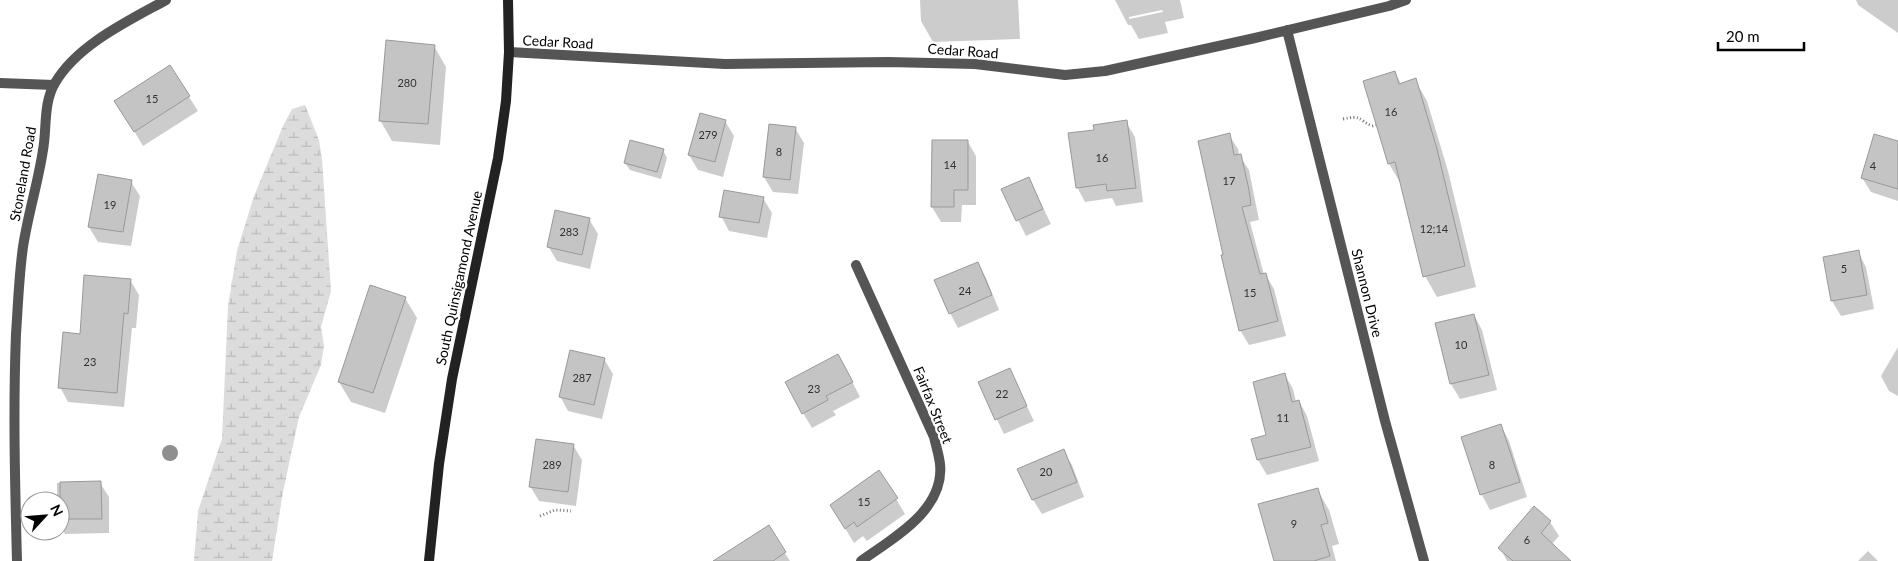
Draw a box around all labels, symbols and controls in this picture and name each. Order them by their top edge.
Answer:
scale bar [1718,20,1804,52]
text: 20 m [1726,27,1760,45]
street label: Cedar Road [522,31,594,52]
street label: Cedar Road [927,40,999,61]
house number: 280 [397,76,417,89]
house number: 15 [146,92,158,105]
house number: 16 [1385,105,1397,118]
street label: Stoneland Road [6,125,39,223]
house number: 279 [698,128,718,141]
house number: 8 [776,145,782,158]
house number: 16 [1096,151,1108,164]
house number: 14 [944,158,957,171]
house number: 4 [1870,159,1877,172]
house number: 17 [1223,174,1235,187]
street label: South Quinsigamond Avenue [432,189,485,367]
house number: 19 [104,198,116,211]
house number: 12;14 [1420,222,1449,235]
house number: 283 [559,225,579,238]
street label: Shannon Drive [1348,247,1387,339]
house number: 5 [1841,262,1847,275]
house number: 24 [959,284,972,297]
house number: 15 [1244,286,1256,299]
house number: 10 [1455,338,1468,351]
house number: 23 [84,355,96,368]
street label: Fairfax Street [910,364,957,446]
house number: 287 [572,371,592,384]
house number: 23 [808,382,820,395]
house number: 22 [996,387,1008,400]
house number: 11 [1277,411,1289,424]
house number: 289 [542,458,562,471]
house number: 8 [1489,458,1495,471]
house number: 20 [1040,465,1053,478]
north arrow [20,491,70,541]
house number: 15 [858,495,870,508]
text: N [47,502,67,519]
house number: 9 [1291,517,1297,530]
house number: 6 [1524,533,1530,546]

